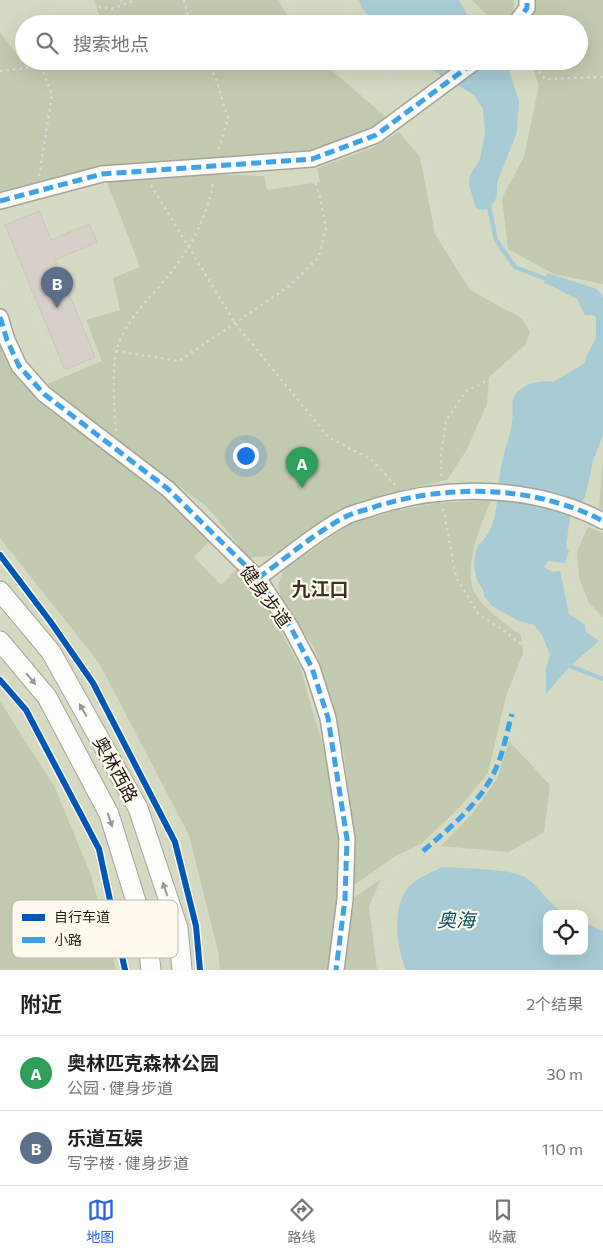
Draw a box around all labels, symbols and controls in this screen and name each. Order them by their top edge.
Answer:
search box [15,15,588,70]
icon: search [33,29,61,57]
text: 搜索地点 [73,32,149,55]
pin: B [41,267,73,308]
your location [233,443,259,469]
pin: A [286,447,318,488]
street label: 健身步道 [236,560,296,632]
district label: 九江口 [291,577,349,600]
one-way arrow [26,672,37,685]
one-way arrow [79,702,87,717]
street label: 奥林西路 [89,732,143,806]
one-way arrow [107,812,115,827]
one-way arrow [161,881,168,896]
legend [12,900,178,958]
text: 自行车道 [54,908,110,925]
water label: 奥海 [437,908,478,931]
map controls [543,910,588,955]
button: locate [543,910,588,955]
text: 小路 [54,931,82,948]
text: 附近 [20,991,62,1016]
text: 2个结果 [526,994,583,1013]
text: 奥林匹克森林公园 [67,1051,219,1074]
text: A [30,1064,42,1083]
text: 30 m [546,1064,583,1083]
text: 公园 · 健身步道 [67,1078,173,1097]
text: 乐道互娱 [67,1126,143,1149]
text: B [31,1139,41,1158]
text: 110 m [542,1139,583,1158]
text: 写字楼 · 健身步道 [67,1153,189,1172]
tab: 地图 [87,1196,115,1246]
tab: 路线 [288,1196,316,1246]
tab: 收藏 [489,1196,517,1246]

